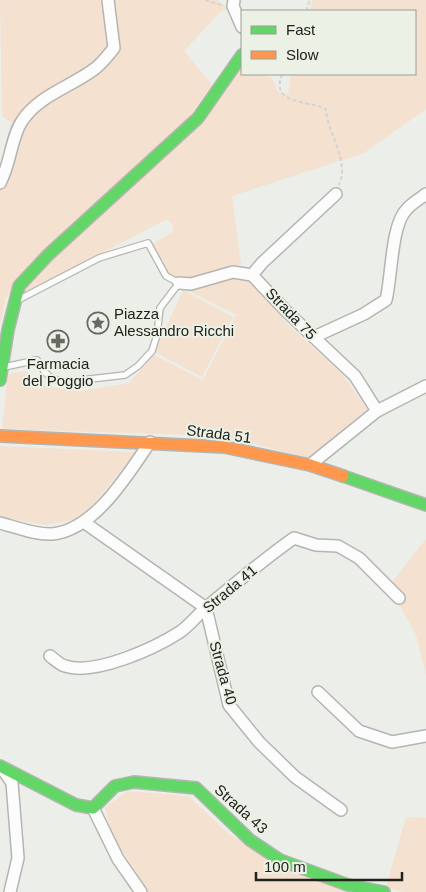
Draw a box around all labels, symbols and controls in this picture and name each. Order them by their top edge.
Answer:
legend [241,10,416,75]
text: Fast [286,21,316,38]
text: Slow [286,46,319,63]
street label: Strada 75 [263,284,320,343]
place label: Piazza Alessandro Ricchi [114,305,234,339]
place icon: Piazza Alessandro Ricchi [86,311,110,335]
pharmacy icon: Farmacia del Poggio [46,329,70,353]
place label: Farmacia del Poggio [23,355,93,389]
street label: Strada 51 [186,421,252,446]
street label: Strada 41 [199,561,260,616]
street label: Strada 40 [206,639,241,706]
street label: Strada 43 [211,781,271,837]
scale bar [256,850,402,882]
text: 100 m [264,858,306,875]

